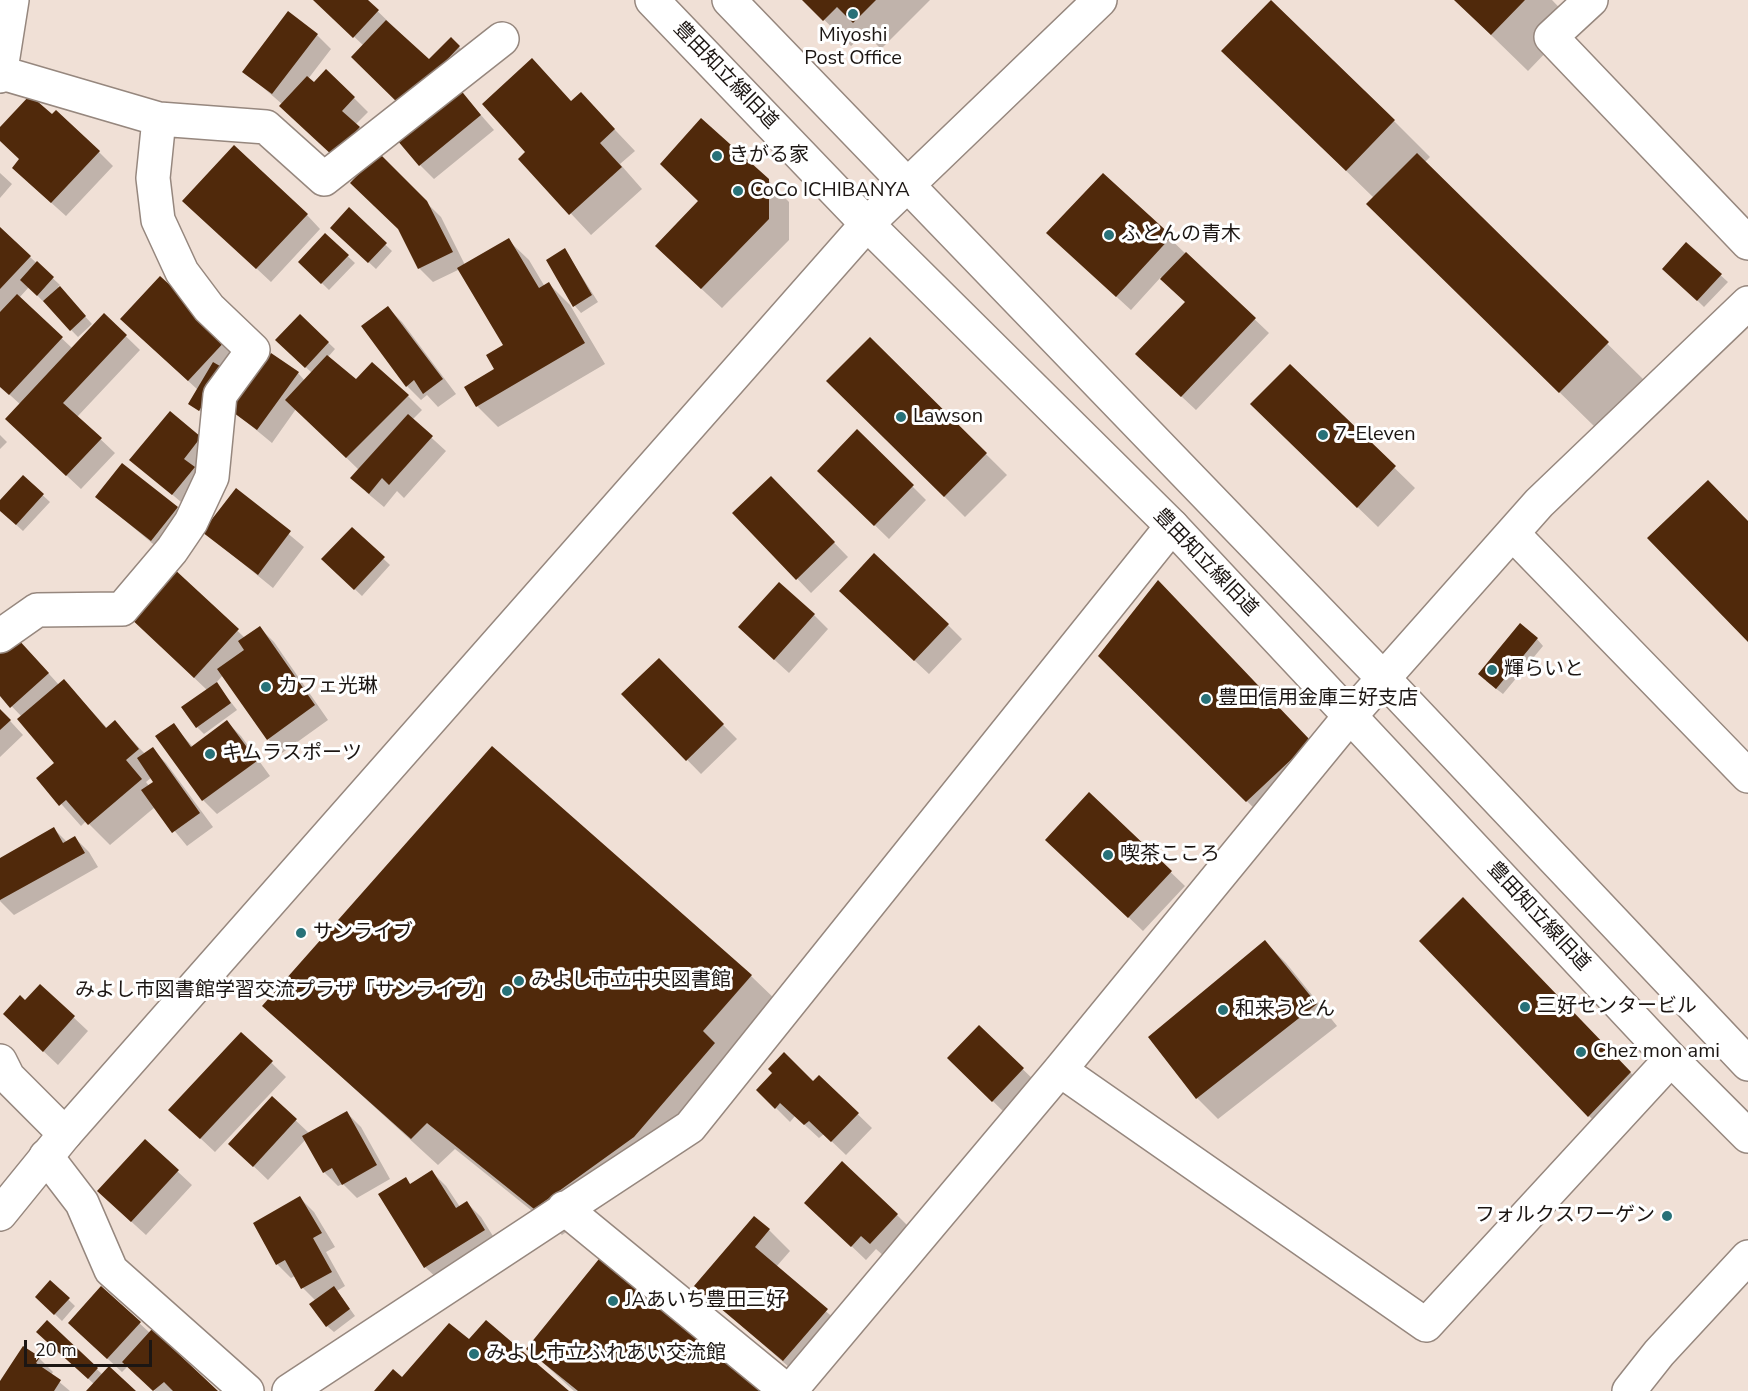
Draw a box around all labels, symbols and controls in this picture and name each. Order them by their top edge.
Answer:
marker: Miyoshi Post Office [846,7,860,21]
street label: 豊田知立線旧道 [668,17,782,135]
place label: Miyoshi Post Office [804,24,902,71]
place label: きがる家 [729,144,809,168]
marker: きがる家 [710,149,724,163]
place label: CoCo ICHIBANYA [750,179,910,203]
marker: CoCo ICHIBANYA [731,184,745,198]
place label: ふとんの青木 [1121,223,1241,247]
marker: ふとんの青木 [1102,228,1116,242]
place label: Lawson [913,405,983,429]
marker: Lawson [894,410,908,424]
place label: 7-Eleven [1335,423,1416,447]
marker: 7-Eleven [1316,428,1330,442]
street label: 豊田知立線旧道 [1148,504,1262,622]
place label: 輝らいと [1504,658,1584,682]
marker: 輝らいと [1485,663,1499,677]
place label: カフェ光琳 [278,675,378,699]
marker: カフェ光琳 [259,680,273,694]
place label: 豊田信用金庫三好支店 [1218,687,1418,711]
marker: 豊田信用金庫三好支店 [1199,692,1213,706]
place label: キムラスポーツ [222,742,362,766]
marker: キムラスポーツ [203,747,217,761]
place label: 喫茶こころ [1120,843,1220,867]
marker: 喫茶こころ [1101,848,1115,862]
street label: 豊田知立線旧道 [1481,858,1595,976]
place label: サンライブ [313,921,413,945]
marker: サンライブ [294,926,308,940]
place label: みよし市立中央図書館 [531,969,731,993]
marker: みよし市立中央図書館 [512,974,526,988]
place label: みよし市図書館学習交流プラザ「サンライブ」 [75,979,495,1003]
marker: みよし市図書館学習交流プラザ「サンライブ」 [500,984,514,998]
place label: 三好センタービル [1537,995,1697,1019]
place label: 和来うどん [1235,998,1335,1022]
marker: 三好センタービル [1518,1000,1532,1014]
marker: 和来うどん [1216,1003,1230,1017]
place label: Chez mon ami [1593,1040,1720,1064]
marker: Chez mon ami [1574,1045,1588,1059]
place label: フォルクスワーゲン [1475,1204,1655,1228]
marker: フォルクスワーゲン [1660,1209,1674,1223]
place label: JAあいち豊田三好 [625,1289,786,1313]
marker: JAあいち豊田三好 [606,1294,620,1308]
scale bar [27,1328,154,1366]
text: 20 m [35,1338,77,1362]
place label: みよし市立ふれあい交流館 [486,1342,726,1366]
marker: みよし市立ふれあい交流館 [467,1347,481,1361]

